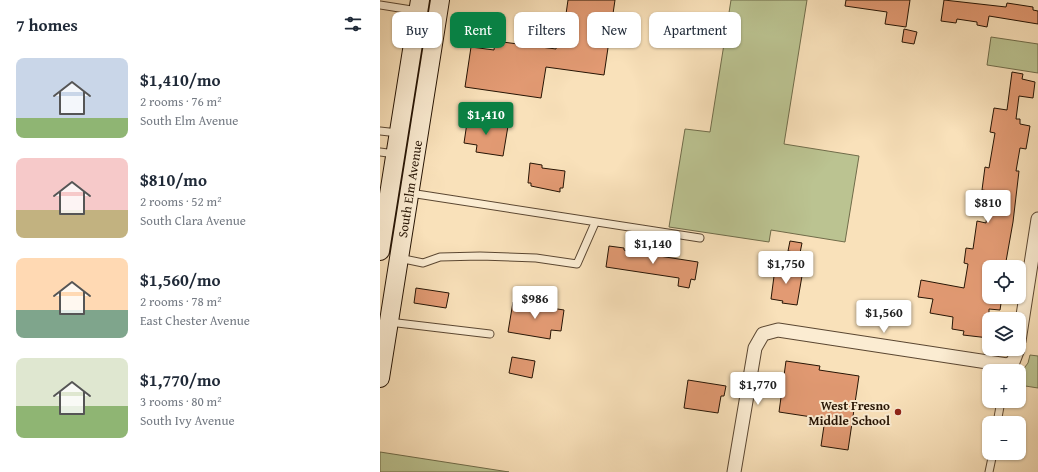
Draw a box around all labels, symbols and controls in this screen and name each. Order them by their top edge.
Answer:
text: 7 homes [16,12,78,37]
chip: Buy [392,12,442,48]
chip: Rent [450,12,506,48]
chip: Filters [514,12,579,48]
chip: New [587,12,641,48]
chip: Apartment [649,12,741,48]
icon: filters [342,13,364,35]
text: $1,410/mo [140,67,221,92]
icon: home [48,74,96,122]
text: 2 rooms · 76 m² [140,92,222,111]
pin: $1,410 [453,102,519,136]
text: $1,410 [467,105,505,124]
text: South Elm Avenue [140,111,238,130]
street label: South Elm Avenue [393,139,427,239]
text: $810/mo [140,167,207,192]
icon: home [48,174,96,222]
pin: $810 [964,190,1012,224]
text: 2 rooms · 52 m² [140,192,222,211]
text: $810 [975,193,1001,212]
text: South Clara Avenue [140,211,246,230]
pin: $1,140 [620,231,686,265]
text: $1,140 [634,234,672,253]
pin: $1,750 [753,251,819,285]
text: $1,750 [767,254,805,273]
map controls [982,260,1026,460]
button: locate [982,260,1026,304]
text: $1,560/mo [140,267,221,292]
icon: home [48,274,96,322]
pin: $986 [511,286,559,320]
text: $986 [522,289,548,308]
text: 2 rooms · 78 m² [140,292,222,311]
pin: $1,560 [851,300,917,334]
text: $1,560 [865,303,903,322]
text: East Chester Avenue [140,311,250,330]
button: layers [982,312,1026,356]
button: + [982,364,1026,408]
text: $1,770/mo [140,367,221,392]
pin: $1,770 [725,372,791,406]
icon: home [48,374,96,422]
text: $1,770 [739,375,777,394]
text: 3 rooms · 80 m² [140,392,222,411]
place label: West Fresno Middle School [808,396,890,430]
marker: West Fresno Middle School [893,407,903,417]
text: South Ivy Avenue [140,411,235,430]
button: − [982,416,1026,460]

